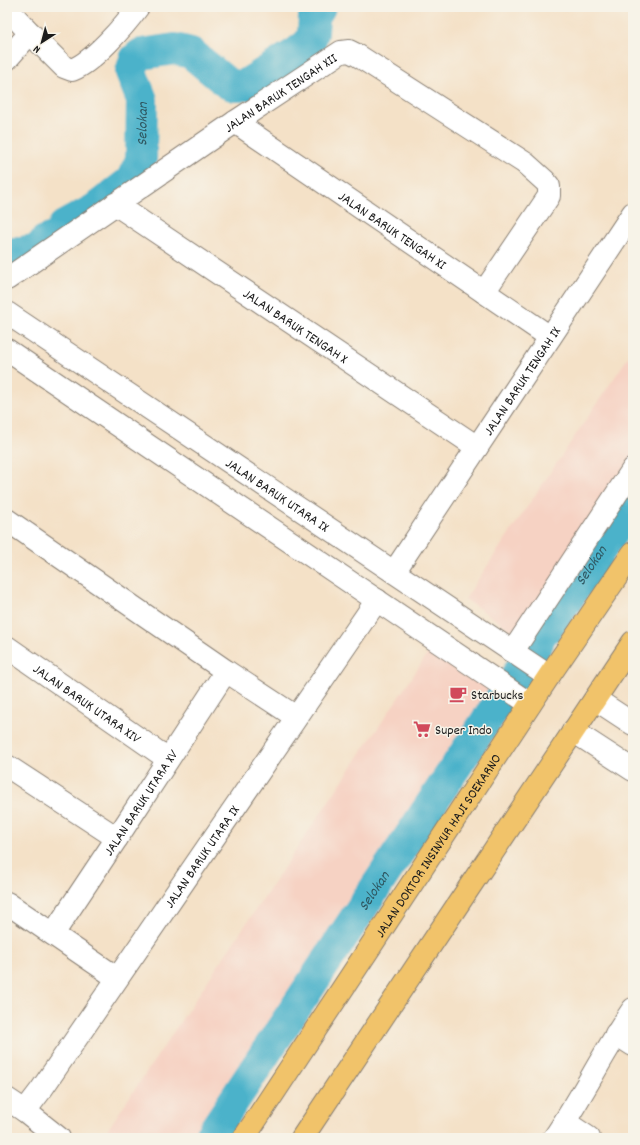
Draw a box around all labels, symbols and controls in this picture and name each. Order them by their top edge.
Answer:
north arrow [22,22,62,62]
text: N [30,40,44,57]
street label: JALAN BARUK TENGAH XII [221,49,342,138]
water label: Selokan [132,101,155,146]
street label: JALAN BARUK TENGAH XI [333,187,450,276]
street label: JALAN BARUK TENGAH X [238,285,351,370]
street label: JALAN BARUK TENGAH IX [480,323,567,440]
street label: JALAN BARUK UTARA IX [221,454,333,538]
water label: Selokan [571,541,614,590]
street label: JALAN BARUK UTARA XIV [28,660,145,749]
cafe icon: Starbucks [448,684,468,704]
place label: Starbucks [471,686,524,706]
supermarket icon: Super Indo [412,719,432,739]
place label: Super Indo [435,721,492,741]
street label: JALAN BARUK UTARA XV [100,746,184,860]
street label: JALAN DOKTOR INSINYUR HAJI SOEKARNO [371,750,507,942]
street label: JALAN BARUK UTARA IX [161,802,245,913]
water label: Selokan [354,867,397,916]

